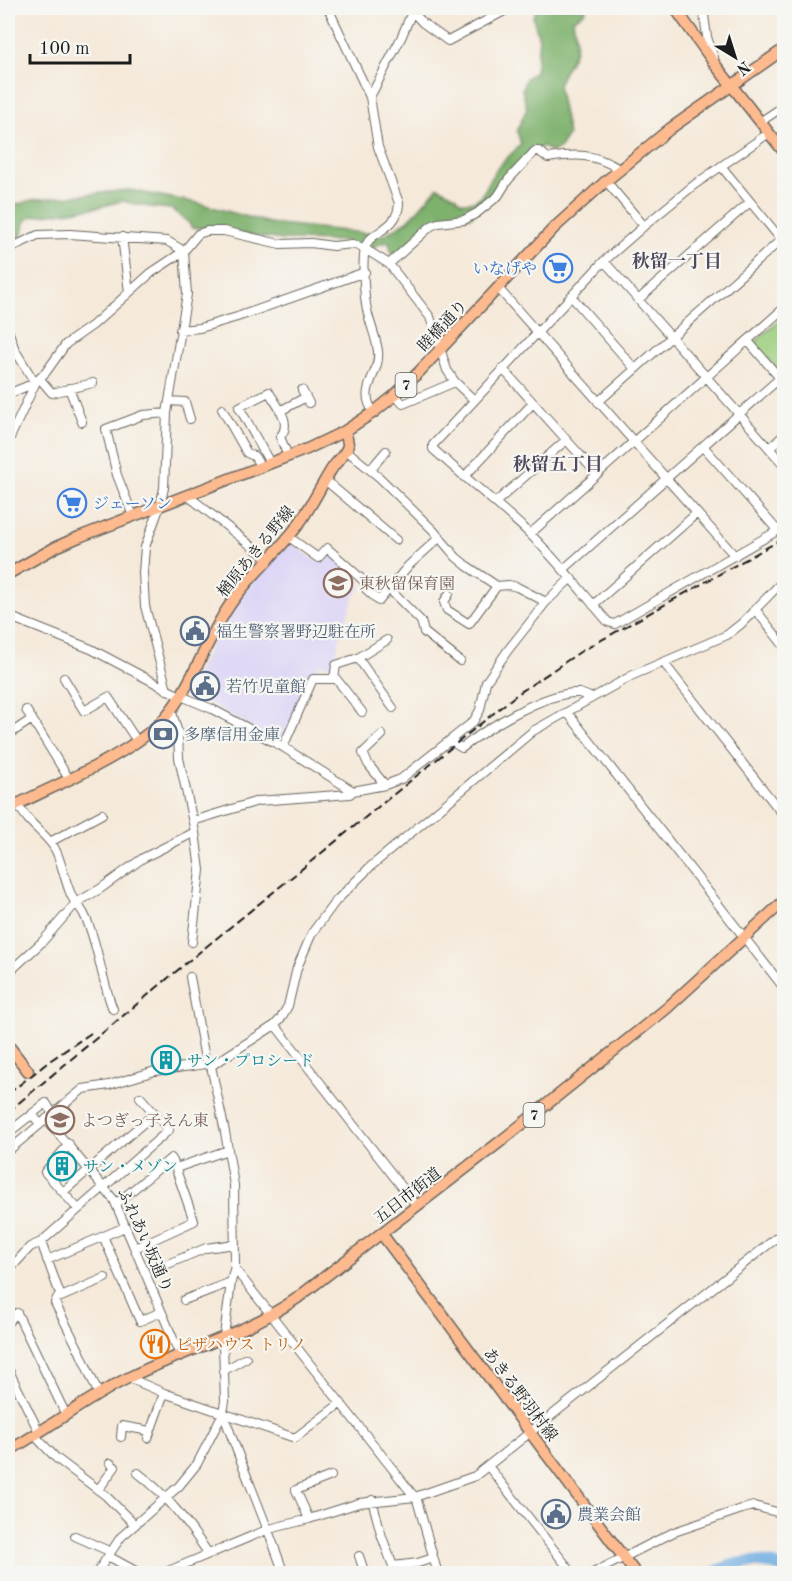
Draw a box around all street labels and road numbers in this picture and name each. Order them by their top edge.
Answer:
street label: 睦橋通り [414,296,471,355]
road number: 7 [396,373,416,397]
street label: 楢原あきる野線 [214,502,298,601]
road number: 7 [524,1103,544,1127]
street label: 五日市街道 [371,1164,445,1228]
street label: ふれあい坂通り [114,1186,176,1295]
street label: あきる野羽村線 [479,1344,561,1445]

